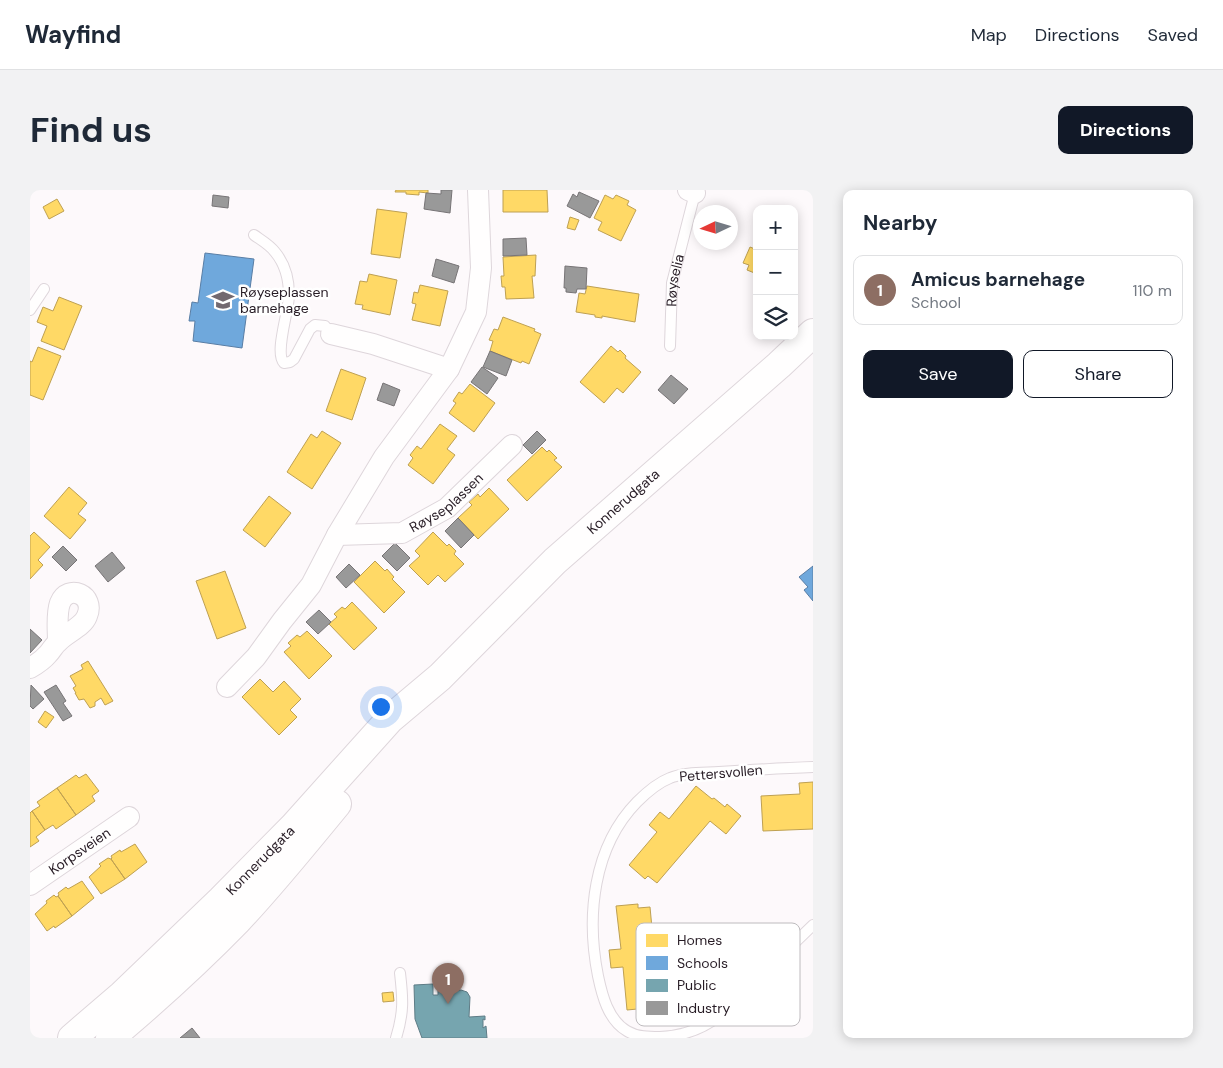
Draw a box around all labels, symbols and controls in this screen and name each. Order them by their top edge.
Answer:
text: Wayfind [25,19,121,50]
text: Map [971,23,1007,47]
text: Directions [1035,23,1120,47]
text: Saved [1148,23,1198,47]
button: Directions [1058,106,1193,154]
text: Find us [30,107,152,153]
north arrow [693,205,738,250]
map controls [753,205,798,340]
button: + [753,205,798,250]
text: Nearby [863,209,937,237]
button: − [753,250,798,295]
street label: Røyselia [662,252,688,307]
text: Amicus barnehage [911,267,1085,292]
text: 1 [877,280,883,301]
text: 110 m [1133,280,1172,301]
place label: Røyseplassen barnehage [240,283,329,317]
school or university icon: Røyseplassen barnehage [210,287,236,313]
text: School [911,292,961,313]
button: layers [753,295,798,340]
button: Save [863,350,1013,398]
button: Share [1023,350,1173,398]
street label: Konnerudgata [583,465,663,538]
street label: Røyseplassen [406,469,487,536]
your location [368,694,394,720]
street label: Pettersvollen [679,760,763,786]
street label: Konnerudgata [222,822,298,899]
street label: Korpsveien [45,824,114,879]
legend [636,923,800,1026]
text: Homes [677,931,722,949]
text: Schools [677,954,728,972]
pin: 1 [432,963,464,1004]
text: Public [677,976,716,994]
text: Industry [677,999,730,1017]

